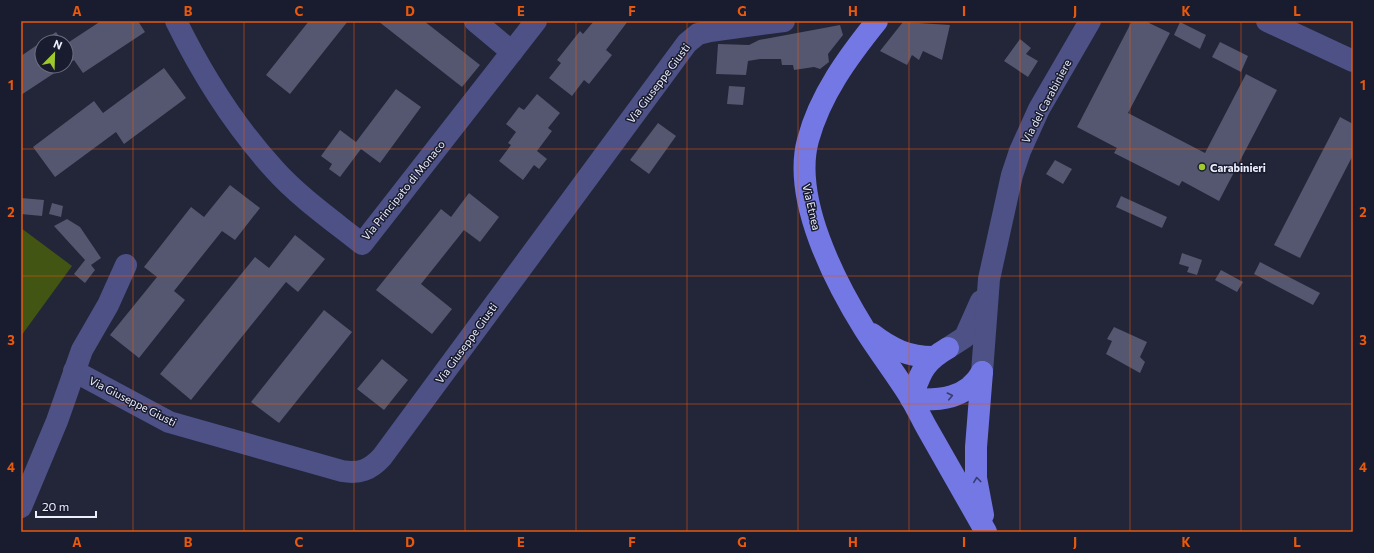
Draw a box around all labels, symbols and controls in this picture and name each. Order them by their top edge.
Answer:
text: A [72,3,82,19]
text: B [184,3,193,19]
text: C [295,3,304,19]
text: D [405,3,415,19]
text: E [517,3,525,19]
text: F [628,3,636,19]
text: G [737,3,747,19]
text: H [848,3,858,19]
text: I [962,3,966,19]
text: J [1073,3,1077,19]
text: K [1181,3,1191,19]
text: L [1293,3,1301,19]
north arrow [34,34,74,74]
text: N [52,37,64,52]
street label: Via Giuseppe Giusti [624,40,692,125]
street label: Via del Carabiniere [1018,57,1074,145]
text: 1 [8,77,14,93]
text: 1 [1360,77,1366,93]
street label: Via Principato di Monaco [359,137,448,243]
place label: Carabinieri [1210,161,1266,174]
marker: Carabinieri [1197,162,1207,172]
street label: Via Etnea [800,183,824,231]
text: 2 [7,204,15,220]
text: 2 [1359,204,1367,220]
street label: Via Giuseppe Giusti [432,300,500,386]
text: 3 [7,332,15,348]
text: 3 [1359,332,1367,348]
street label: Via Giuseppe Giusti [87,373,179,429]
one-way arrow [947,393,953,401]
text: 4 [7,459,15,475]
text: 4 [1359,459,1367,475]
one-way arrow [973,477,982,483]
scale bar [36,493,96,519]
text: 20 m [42,499,69,513]
text: A [72,534,82,550]
text: B [184,534,193,550]
text: C [295,534,304,550]
text: D [405,534,415,550]
text: E [517,534,525,550]
text: F [628,534,636,550]
text: G [737,534,747,550]
text: H [848,534,858,550]
text: I [962,534,966,550]
text: J [1073,534,1077,550]
text: K [1181,534,1191,550]
text: L [1293,534,1301,550]

